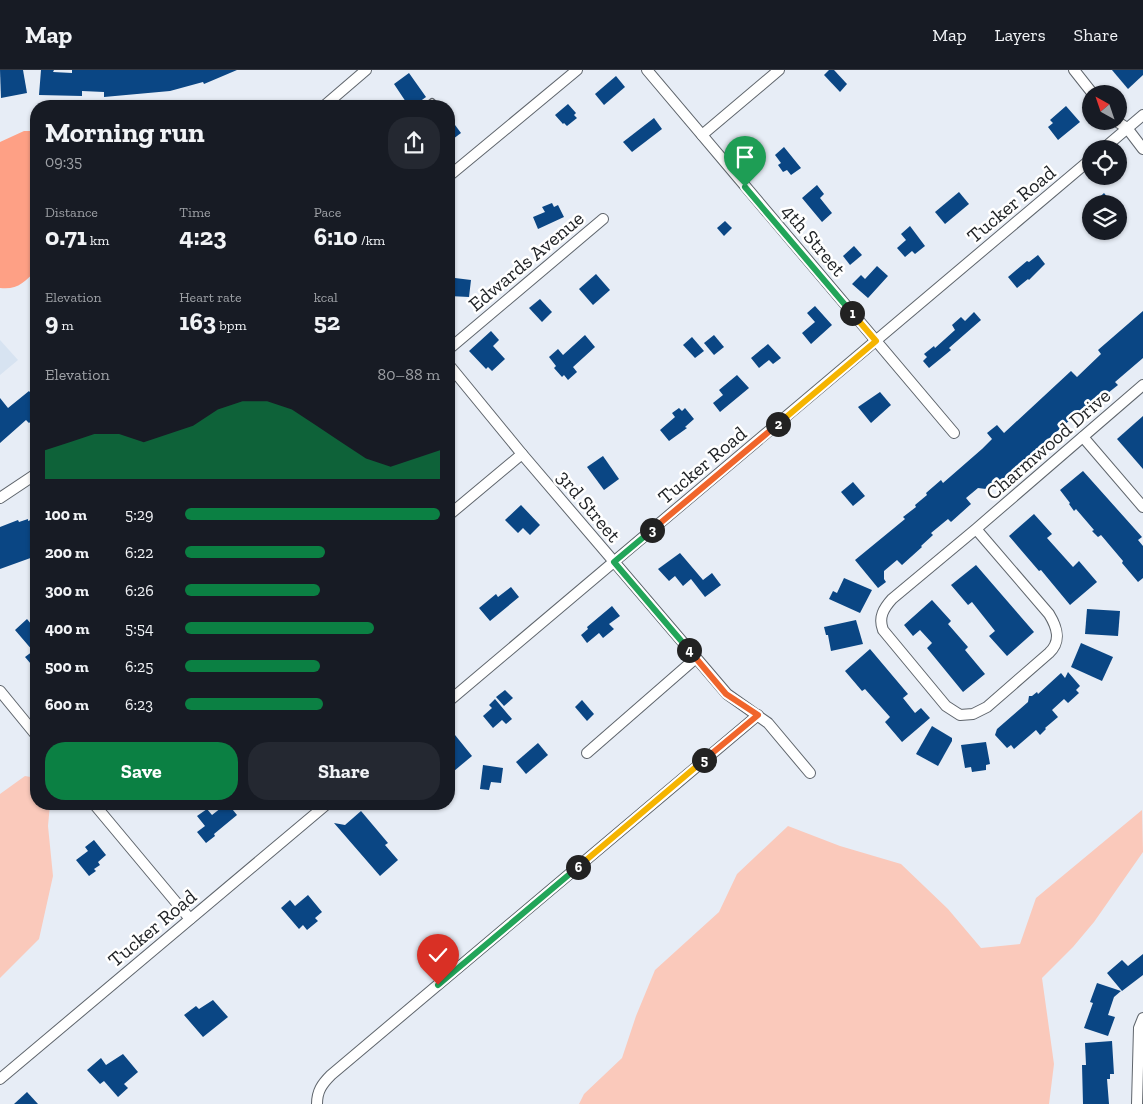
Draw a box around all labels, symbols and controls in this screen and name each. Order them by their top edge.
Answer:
text: Map [25,20,72,49]
text: Map [932,24,967,46]
text: Layers [995,24,1046,46]
text: Share [1074,24,1118,46]
north arrow [1082,85,1128,130]
map controls [1082,85,1127,240]
text: Morning run [45,116,205,149]
button: share [388,117,440,169]
pin [724,136,766,187]
button: locate [1082,140,1127,185]
icon: arrive [731,143,759,171]
text: 09:35 [45,152,82,171]
street label: Tucker Road [962,160,1060,248]
button: layers [1082,195,1127,240]
street label: 4th Street [777,199,851,281]
text: Distance [45,204,98,221]
text: Time [179,204,211,221]
text: Pace [314,204,341,221]
street label: Edwards Avenue [464,206,588,316]
text: 0.71 [45,221,87,251]
text: 4:23 [179,221,227,251]
text: 6:10 [314,221,358,251]
text: km [87,232,109,249]
text: /km [358,232,385,249]
text: Elevation [45,289,102,306]
text: Heart rate [179,289,242,306]
text: kcal [314,289,338,306]
pin: 1 [840,300,864,326]
text: 1 [850,305,855,322]
text: 9 [45,306,58,336]
text: 163 [179,306,216,336]
text: 52 [314,306,340,336]
text: m [58,317,74,334]
text: bpm [216,317,247,334]
text: Elevation [45,365,110,384]
text: 80–88 m [378,365,440,384]
street label: Charmwood Drive [981,383,1115,505]
pin: 2 [766,412,790,436]
text: 2 [775,416,782,433]
street label: Tucker Road [653,421,751,509]
street label: 3rd Street [552,465,626,547]
text: 100 m [45,505,87,524]
text: 5:29 [125,505,154,524]
pin: 3 [640,518,664,542]
text: 3 [649,522,656,539]
text: 200 m [45,543,89,562]
text: 6:22 [125,543,154,562]
text: 300 m [45,581,89,600]
text: 6:26 [125,581,154,600]
text: 400 m [45,619,90,638]
text: 5:54 [125,619,154,638]
pin: 4 [676,638,702,662]
text: 4 [686,642,693,659]
text: 500 m [45,657,89,676]
text: 6:25 [125,657,154,676]
text: 600 m [45,695,89,714]
text: 6:23 [125,695,153,714]
button: Save [45,742,238,800]
button: Share [248,742,440,800]
pin: 5 [692,748,716,772]
text: 5 [701,752,708,769]
pin: 6 [566,854,590,880]
text: 6 [575,859,582,876]
street label: Tucker Road [103,884,201,972]
pin [417,934,459,985]
icon: check [424,941,452,969]

